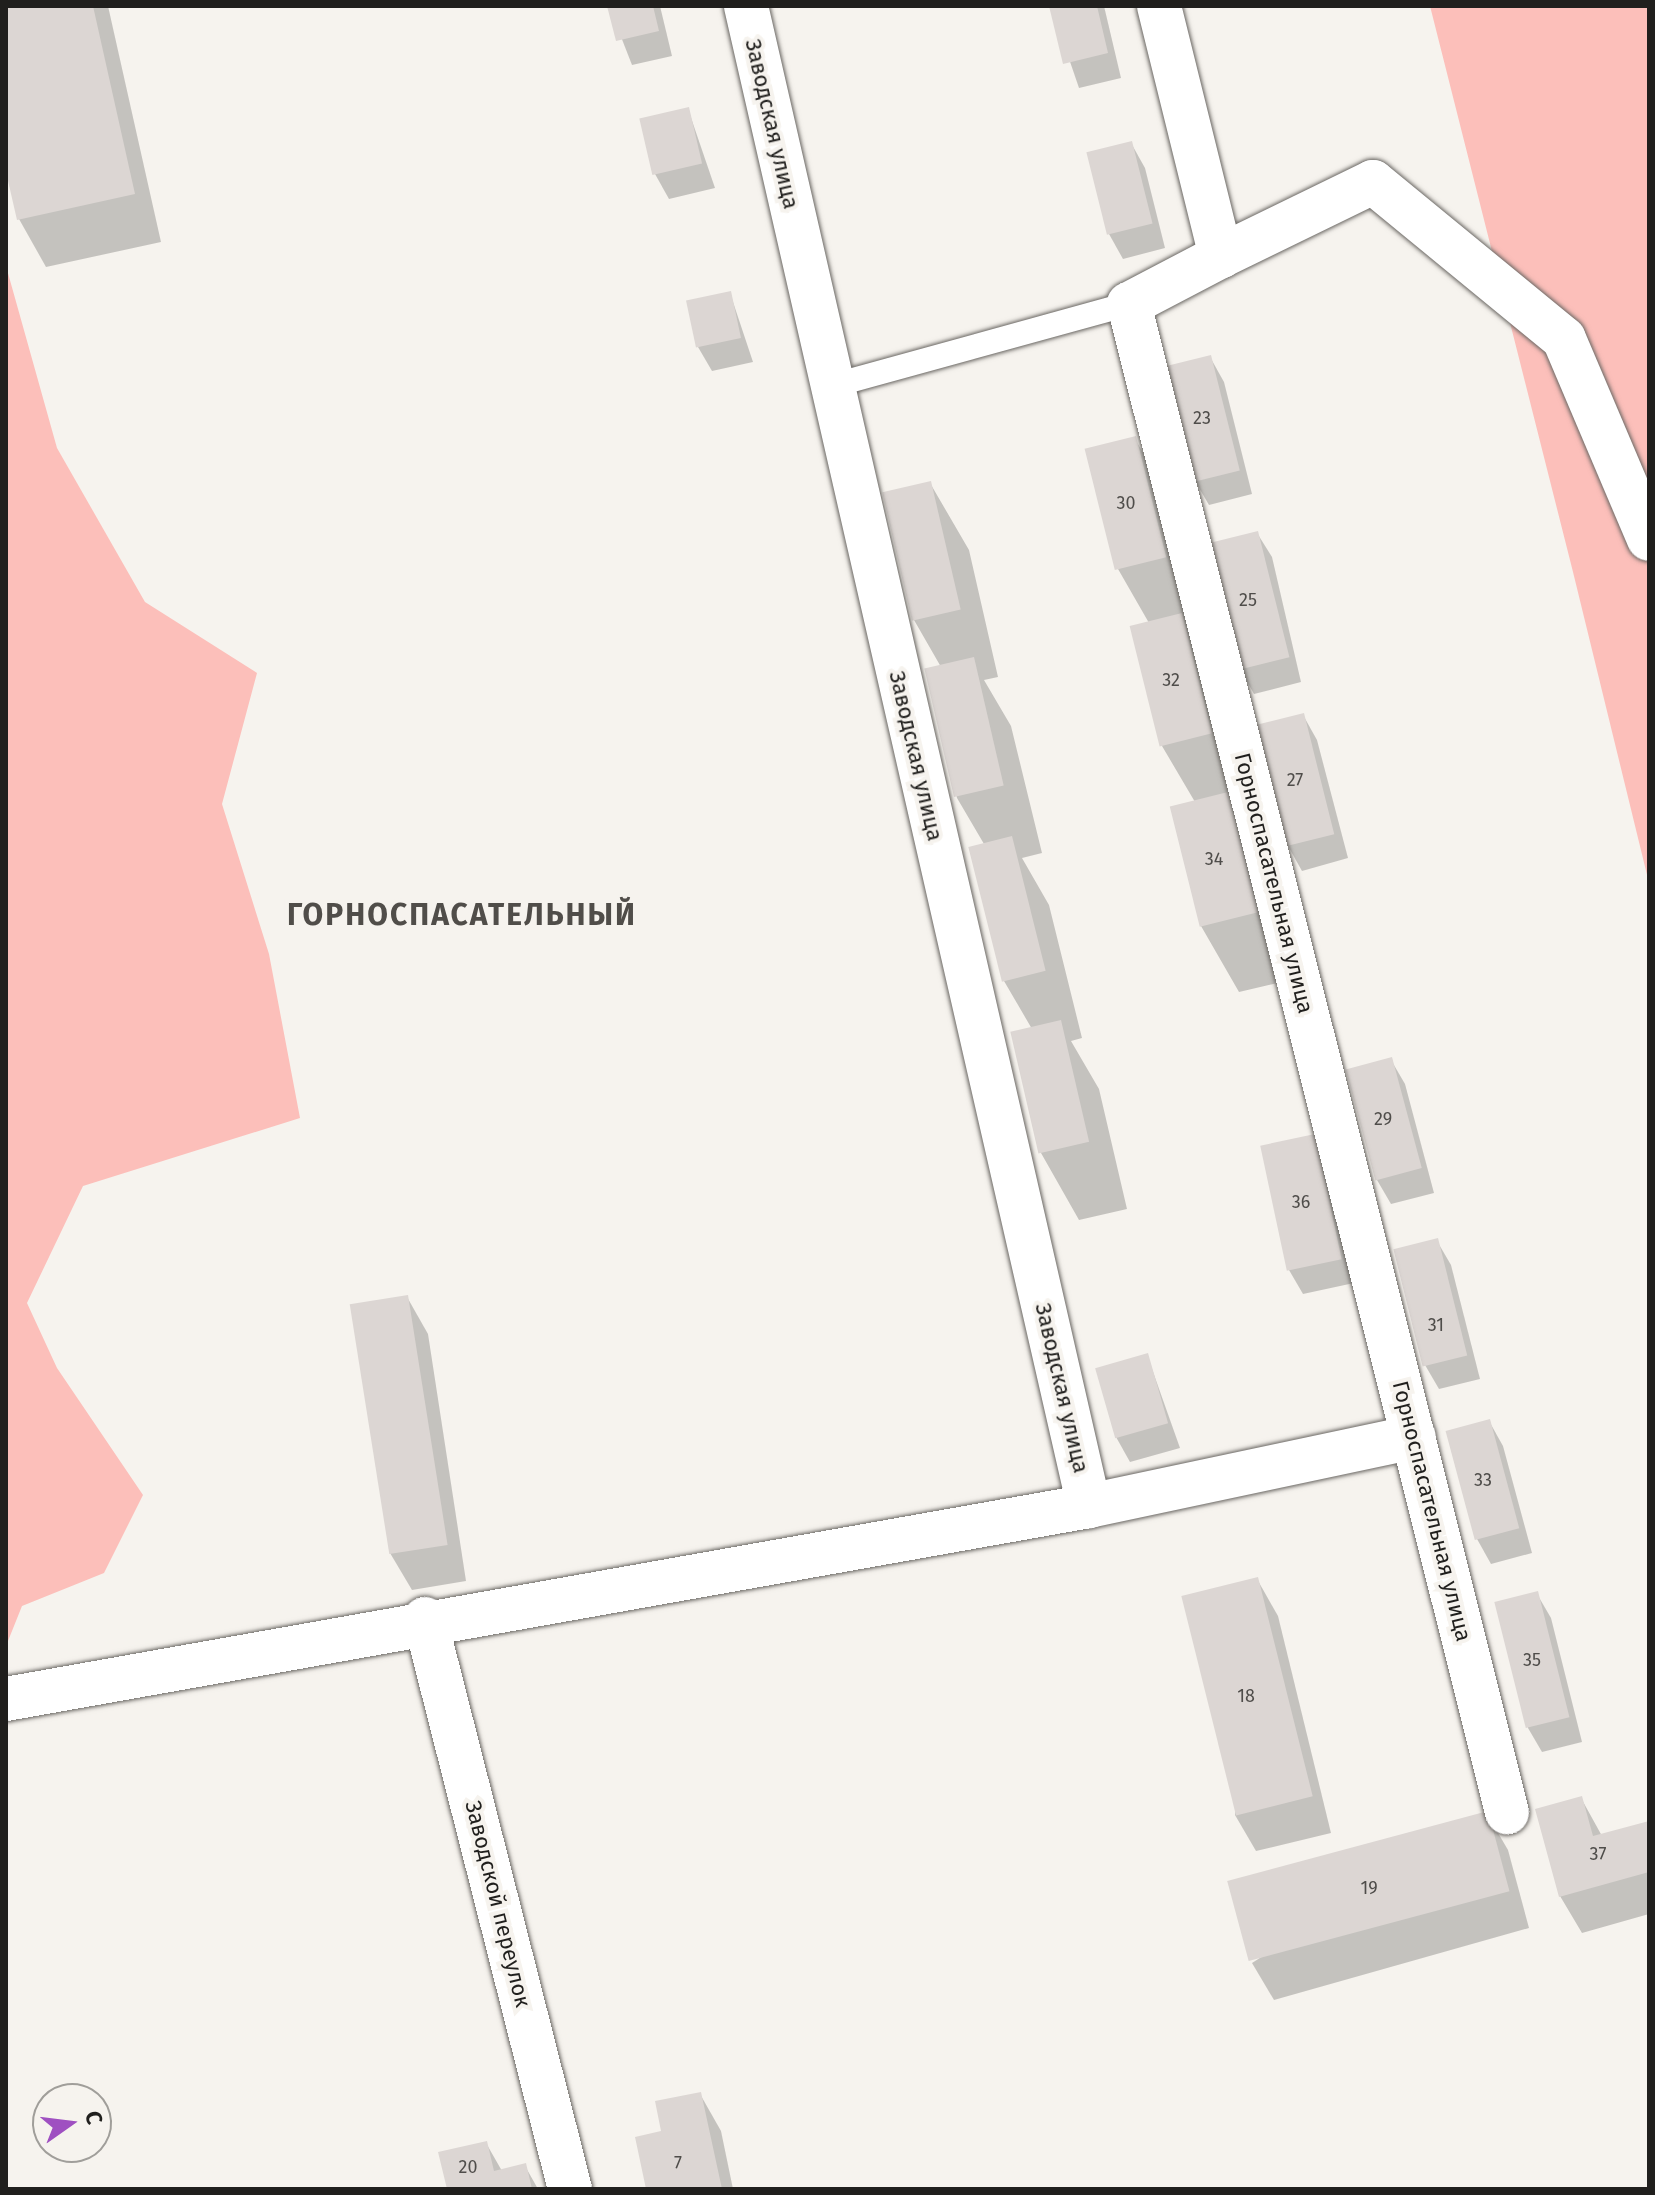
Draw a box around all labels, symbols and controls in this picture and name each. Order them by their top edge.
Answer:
street label: Заводская улица [740,37,804,211]
house number: 23 [1193,407,1211,429]
house number: 30 [1116,492,1136,514]
house number: 25 [1239,589,1257,611]
street label: Заводская улица [884,669,948,843]
house number: 32 [1162,669,1180,691]
street label: Горноспасательная улица [1229,750,1319,1016]
house number: 27 [1287,769,1303,791]
house number: 34 [1205,848,1223,870]
district label: ГОРНОСПАСАТЕЛЬНЫЙ [287,897,637,933]
house number: 29 [1374,1108,1392,1130]
house number: 36 [1292,1191,1310,1213]
street label: Заводская улица [1030,1301,1094,1475]
house number: 31 [1428,1314,1444,1336]
street label: Горноспасательная улица [1387,1378,1477,1644]
house number: 33 [1474,1469,1492,1491]
house number: 35 [1523,1649,1541,1671]
house number: 18 [1237,1685,1255,1707]
street label: Заводской переулок [460,1798,536,2010]
house number: 37 [1590,1843,1606,1865]
house number: 19 [1360,1877,1378,1899]
north arrow [32,2083,112,2163]
text: С [79,2108,108,2127]
house number: 7 [674,2152,682,2174]
house number: 20 [459,2156,477,2178]

